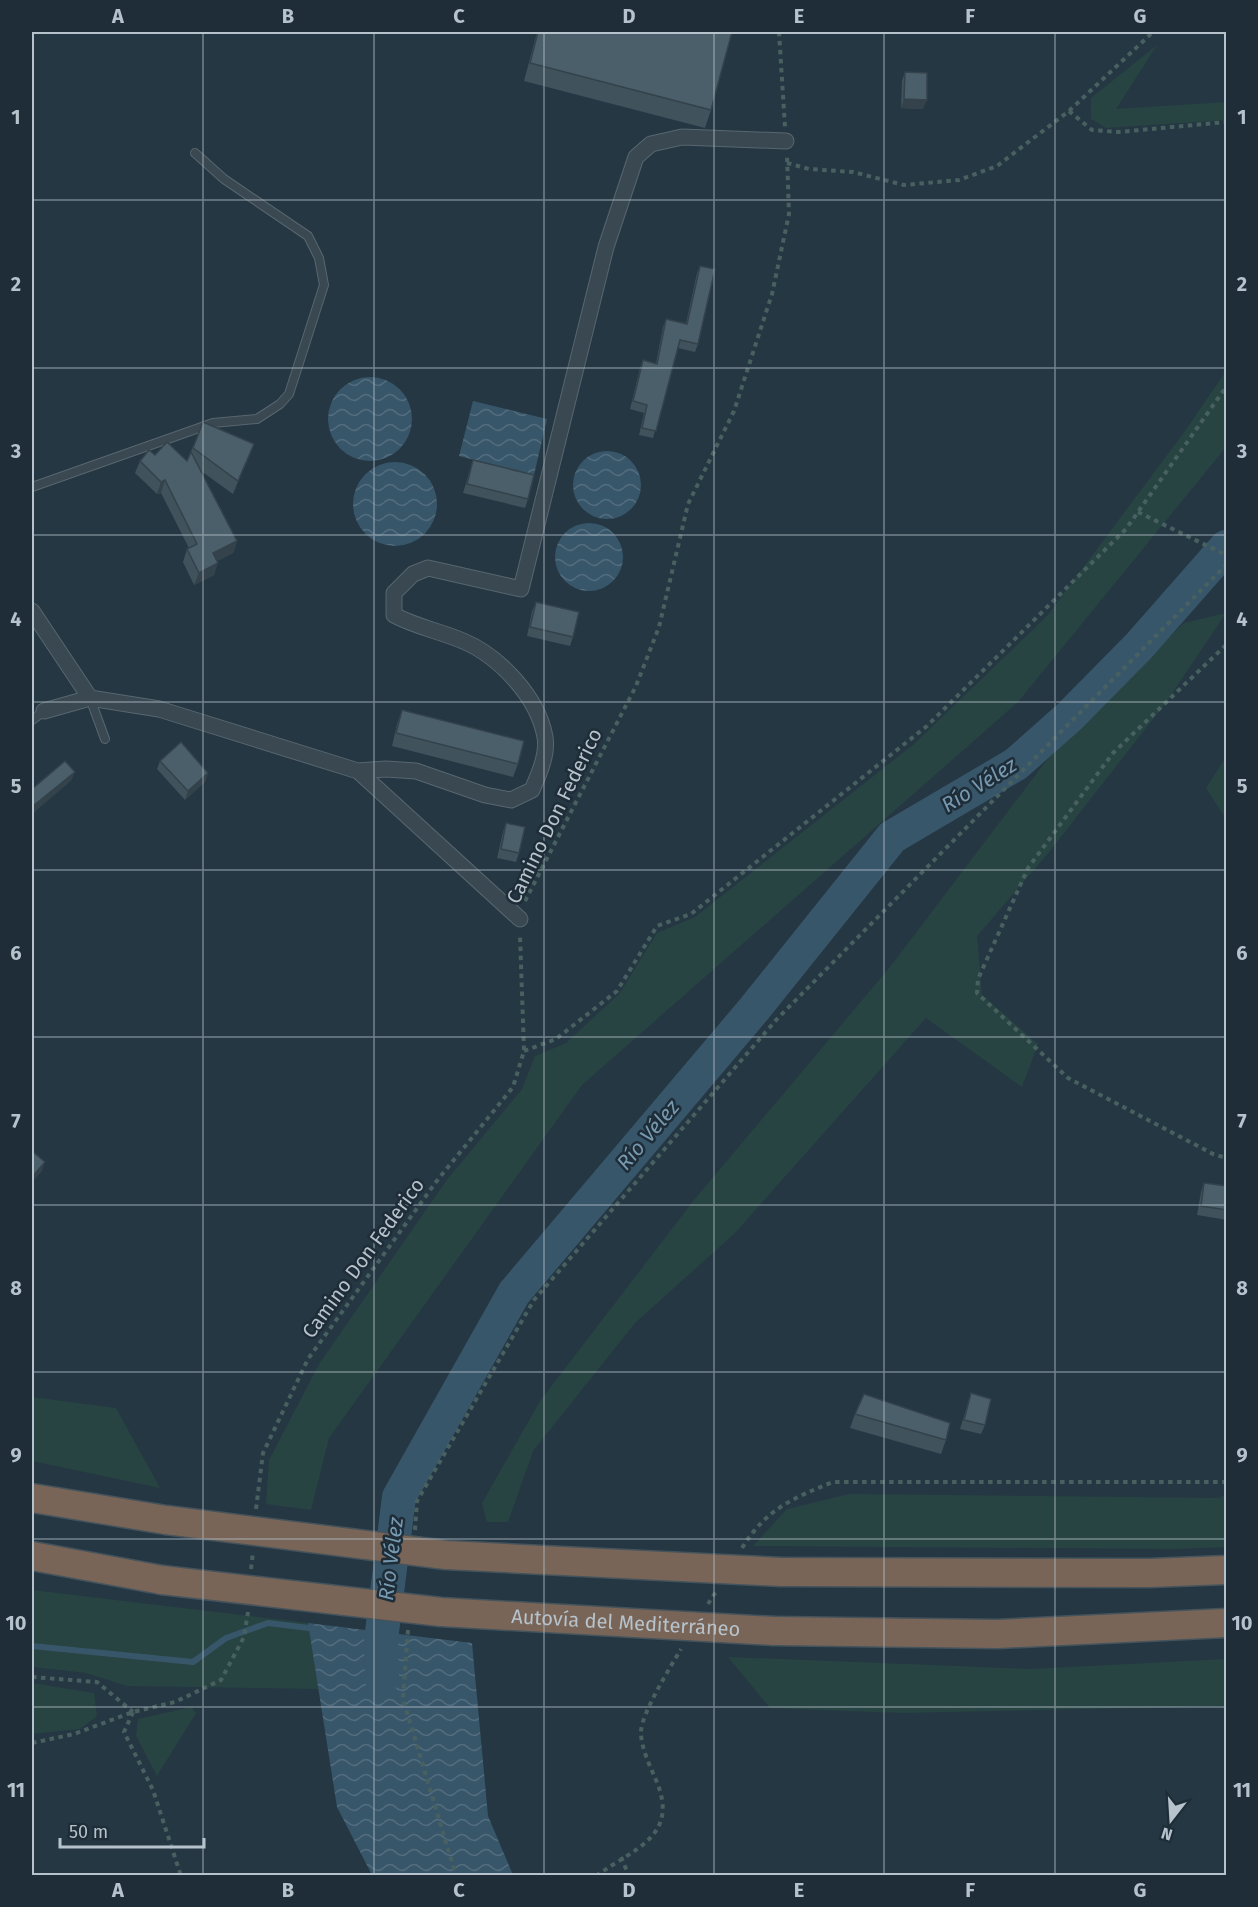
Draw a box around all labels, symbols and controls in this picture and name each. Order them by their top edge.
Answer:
text: A [111,4,125,28]
text: B [282,4,294,28]
text: C [453,4,465,28]
text: D [622,4,636,28]
text: E [794,4,804,28]
text: F [965,4,975,28]
text: G [1134,4,1146,28]
text: 1 [11,105,21,129]
text: 1 [1237,105,1247,129]
text: 2 [11,272,21,296]
text: 2 [1237,272,1247,296]
text: 3 [10,439,21,463]
text: 3 [1236,439,1247,463]
text: 4 [10,607,22,631]
text: 4 [1236,607,1248,631]
street label: Camino Don Federico [501,724,607,908]
water label: Río Vélez [937,751,1022,818]
text: 5 [11,774,22,798]
text: 5 [1237,774,1248,798]
text: 6 [10,941,22,965]
text: 6 [1236,941,1248,965]
water label: Río Vélez [611,1094,685,1175]
text: 7 [11,1109,21,1133]
text: 7 [1237,1109,1247,1133]
street label: Camino Don Federico [297,1173,429,1343]
text: 8 [10,1276,22,1300]
text: 8 [1236,1276,1248,1300]
text: 9 [10,1443,22,1467]
text: 9 [1236,1443,1248,1467]
water label: Río Vélez [373,1515,409,1602]
street label: Autovía del Mediterráneo [511,1604,741,1641]
text: 10 [6,1611,26,1635]
text: 10 [1232,1611,1252,1635]
text: 11 [7,1778,25,1802]
text: 11 [1233,1778,1251,1802]
north arrow [1141,1790,1201,1850]
scale bar [60,1811,204,1849]
text: 50 m [69,1821,108,1843]
text: N [1159,1823,1175,1845]
text: A [111,1878,125,1902]
text: B [282,1878,294,1902]
text: C [453,1878,465,1902]
text: D [622,1878,636,1902]
text: E [794,1878,804,1902]
text: F [965,1878,975,1902]
text: G [1134,1878,1146,1902]

